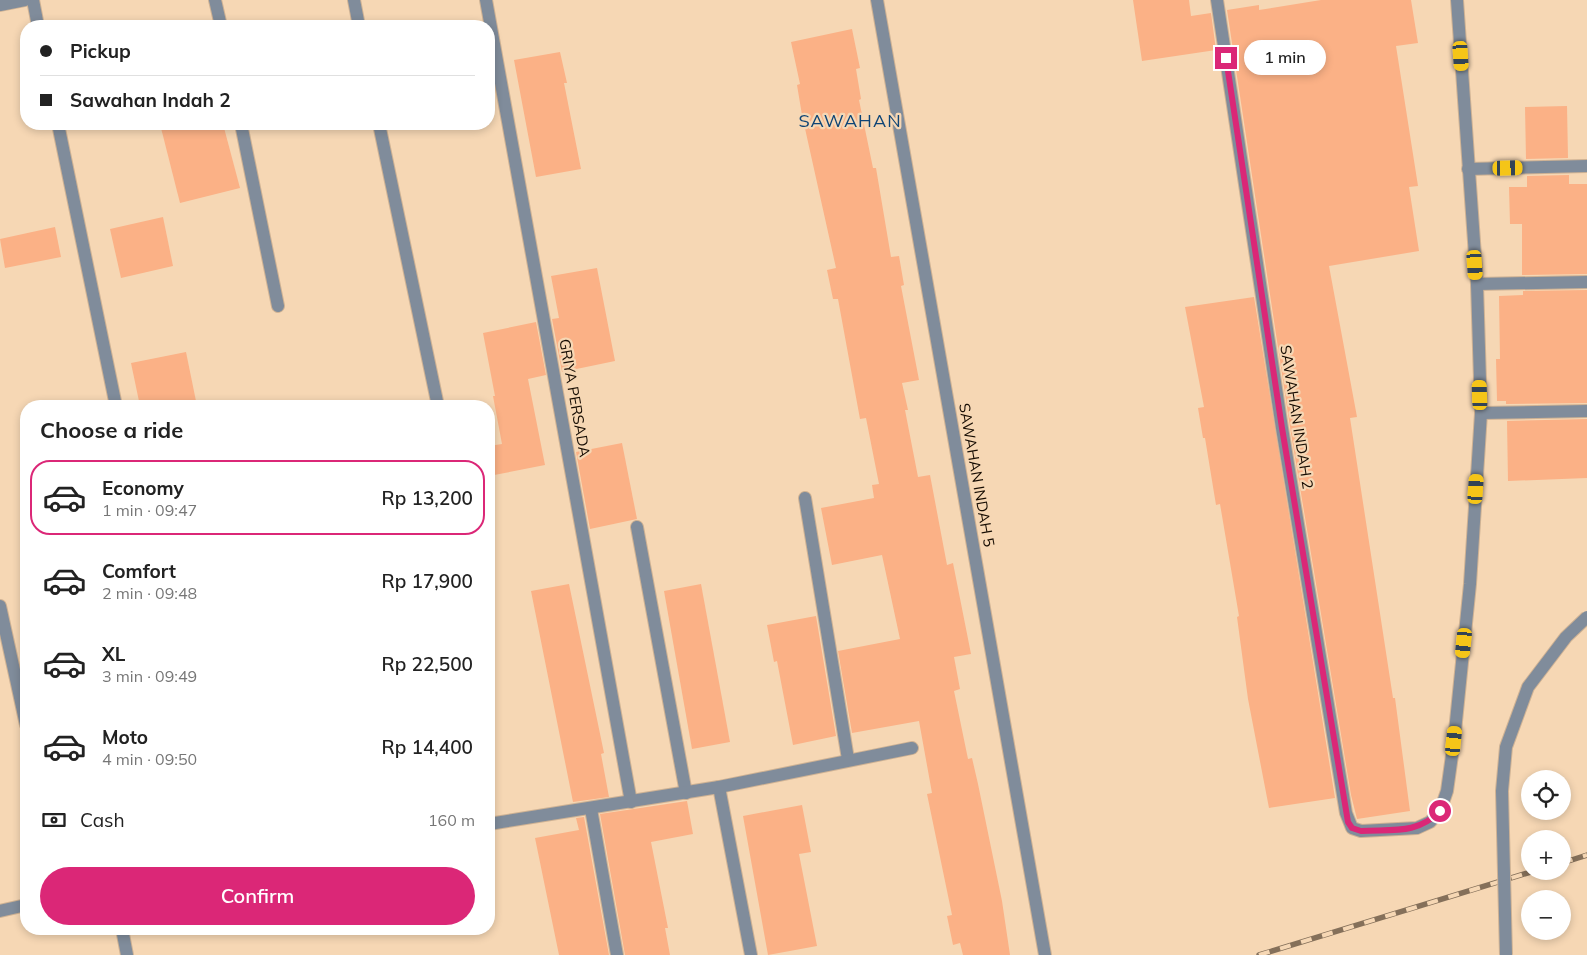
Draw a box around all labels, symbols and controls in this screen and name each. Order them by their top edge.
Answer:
text: Pickup [70,39,131,63]
callout: 1 min [1244,40,1326,76]
car [1452,41,1469,71]
route end [1215,47,1237,69]
text: 1 min [1264,47,1306,67]
text: Sawahan Indah 2 [70,88,231,112]
district label: SAWAHAN [798,109,902,132]
car [1492,160,1523,176]
car [1466,250,1483,280]
street label: GRIYA PERSADA [555,337,595,459]
street label: SAWAHAN INDAH 2 [1276,344,1318,490]
car [1471,380,1488,410]
street label: SAWAHAN INDAH 5 [955,402,999,548]
text: Choose a ride [40,416,183,444]
car [1467,474,1484,504]
icon: car [42,475,87,520]
text: Economy [102,476,184,500]
text: Rp 13,200 [382,486,473,510]
text: 1 min · 09:47 [102,500,197,520]
icon: car [42,558,87,603]
text: Comfort [102,559,176,583]
text: Rp 17,900 [382,569,473,593]
text: 2 min · 09:48 [102,583,197,603]
car [1454,627,1473,659]
icon: car [42,641,87,686]
text: XL [102,642,125,666]
text: Rp 22,500 [382,652,473,676]
text: 3 min · 09:49 [102,666,197,686]
icon: car [42,724,87,769]
text: Moto [102,725,148,749]
car [1444,725,1463,757]
text: Rp 14,400 [382,735,473,759]
text: 4 min · 09:50 [102,749,197,769]
map controls [1521,770,1571,940]
button: locate [1521,770,1571,820]
route start [1429,800,1451,822]
icon: cash [40,806,68,834]
text: Cash [80,808,125,832]
text: 160 m [428,810,475,830]
button: + [1521,830,1571,880]
button: Confirm [40,867,475,925]
button: − [1521,890,1571,940]

